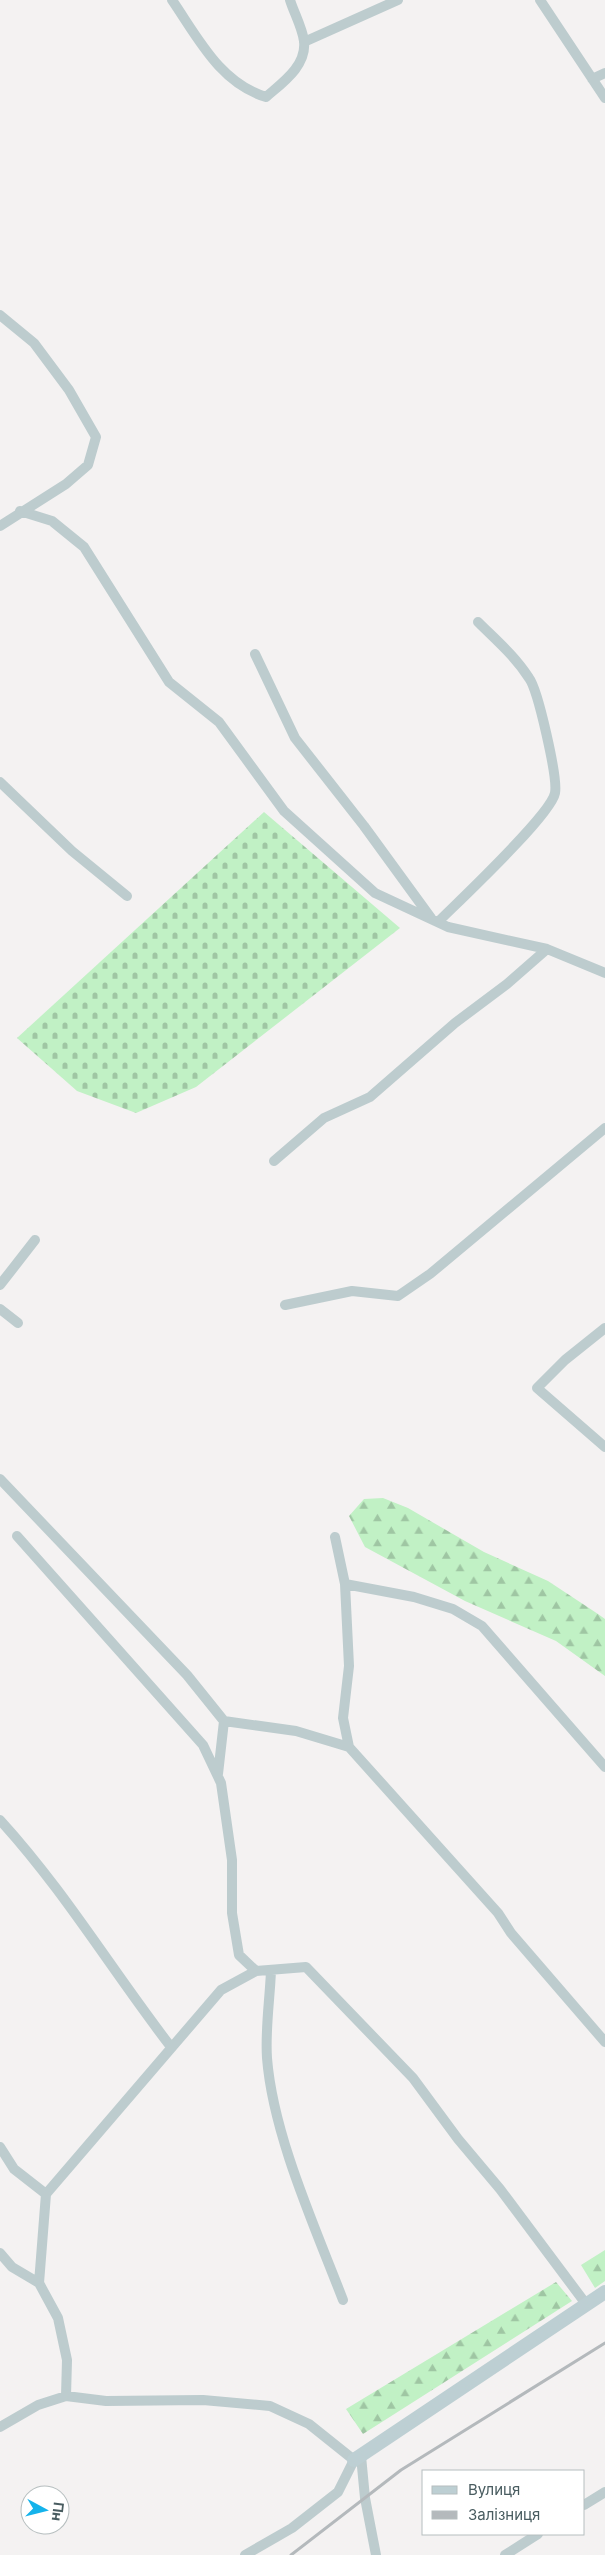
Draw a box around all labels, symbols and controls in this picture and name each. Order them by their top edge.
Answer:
legend [422,2470,585,2535]
text: Вулиця [468,2480,520,2499]
north arrow [20,2485,70,2535]
text: Пн [49,2501,68,2522]
text: Залізниця [468,2505,540,2524]

